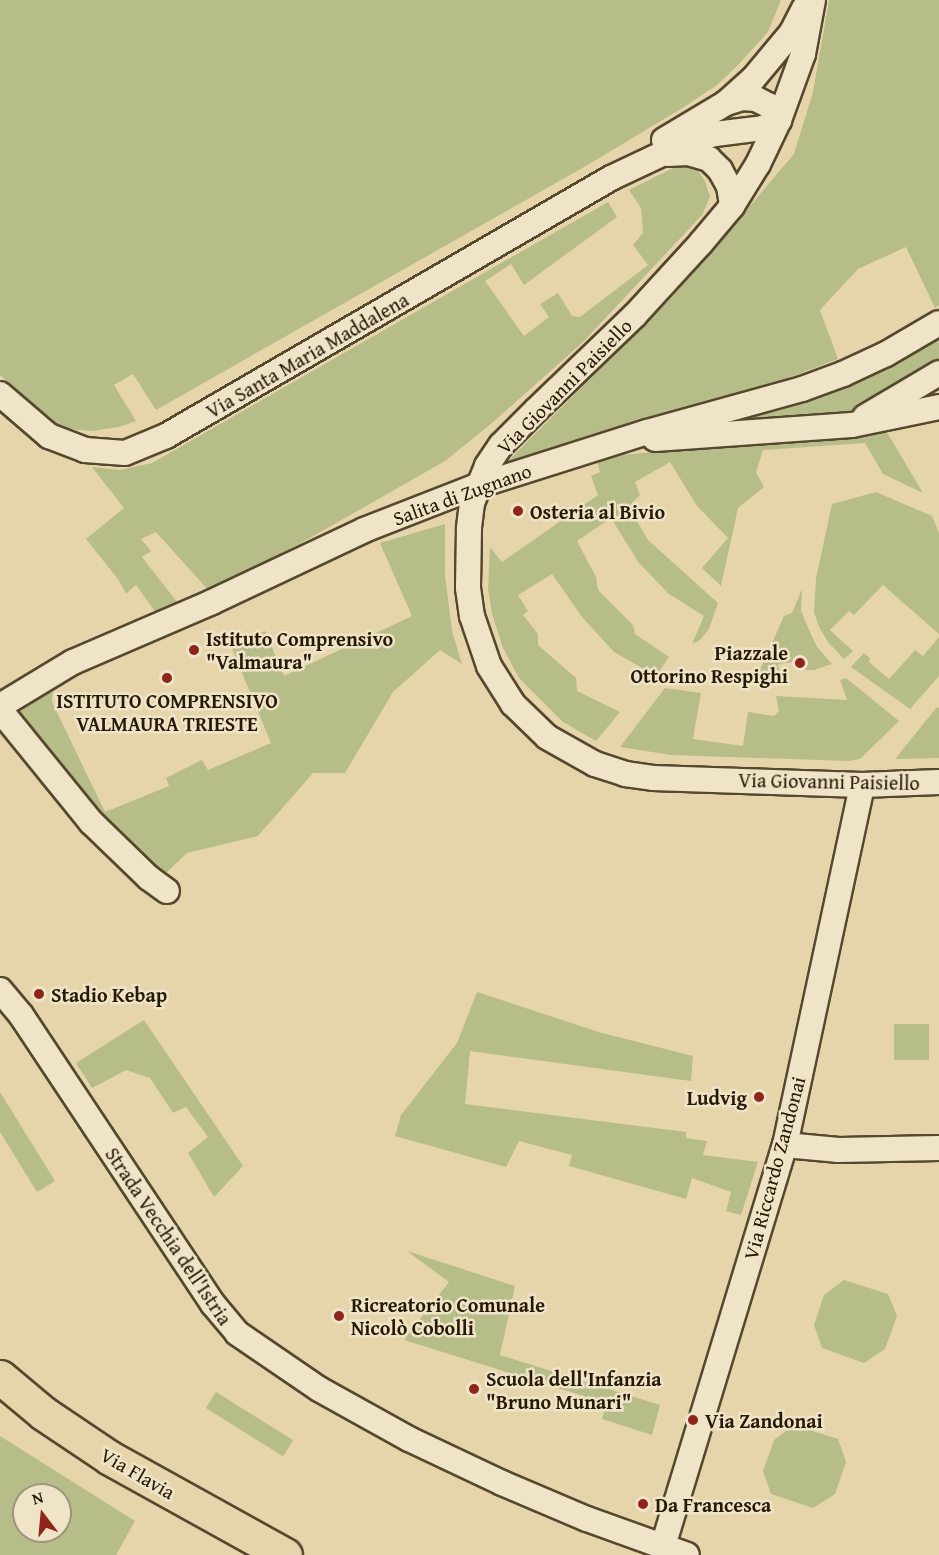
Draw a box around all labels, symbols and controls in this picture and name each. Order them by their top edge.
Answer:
street label: Via Santa Maria Maddalena [201,287,413,423]
street label: Via Giovanni Paisiello [491,313,637,459]
street label: Salita di Zugnano [390,458,534,530]
place label: Osteria al Bivio [530,499,665,523]
marker: Osteria al Bivio [511,504,525,518]
place label: Istituto Comprensivo "Valmaura" [206,626,393,673]
place label: Piazzale Ottorino Respighi [630,640,788,687]
marker: Istituto Comprensivo "Valmaura" [187,643,201,657]
marker: Piazzale Ottorino Respighi [793,656,807,670]
marker: ISTITUTO COMPRENSIVO VALMAURA TRIESTE [160,671,174,685]
place label: ISTITUTO COMPRENSIVO VALMAURA TRIESTE [56,688,278,735]
street label: Via Giovanni Paisiello [738,767,920,795]
place label: Stadio Kebap [51,982,167,1006]
marker: Stadio Kebap [32,987,46,1001]
street label: Via Riccardo Zandonai [738,1074,810,1262]
place label: Ludvig [687,1085,747,1109]
marker: Ludvig [752,1090,766,1104]
street label: Strada Vecchia dell'Istria [101,1143,237,1329]
place label: Ricreatorio Comunale Nicolò Cobolli [351,1292,545,1339]
marker: Ricreatorio Comunale Nicolò Cobolli [332,1309,346,1323]
place label: Scuola dell'Infanzia "Bruno Munari" [486,1366,662,1413]
marker: Scuola dell'Infanzia "Bruno Munari" [467,1382,481,1396]
place label: Via Zandonai [705,1408,823,1432]
marker: Via Zandonai [686,1413,700,1427]
street label: Via Flavia [96,1442,180,1504]
north arrow [12,1483,72,1543]
text: N [29,1485,46,1511]
place label: Da Francesca [655,1492,771,1516]
marker: Da Francesca [636,1497,650,1511]

